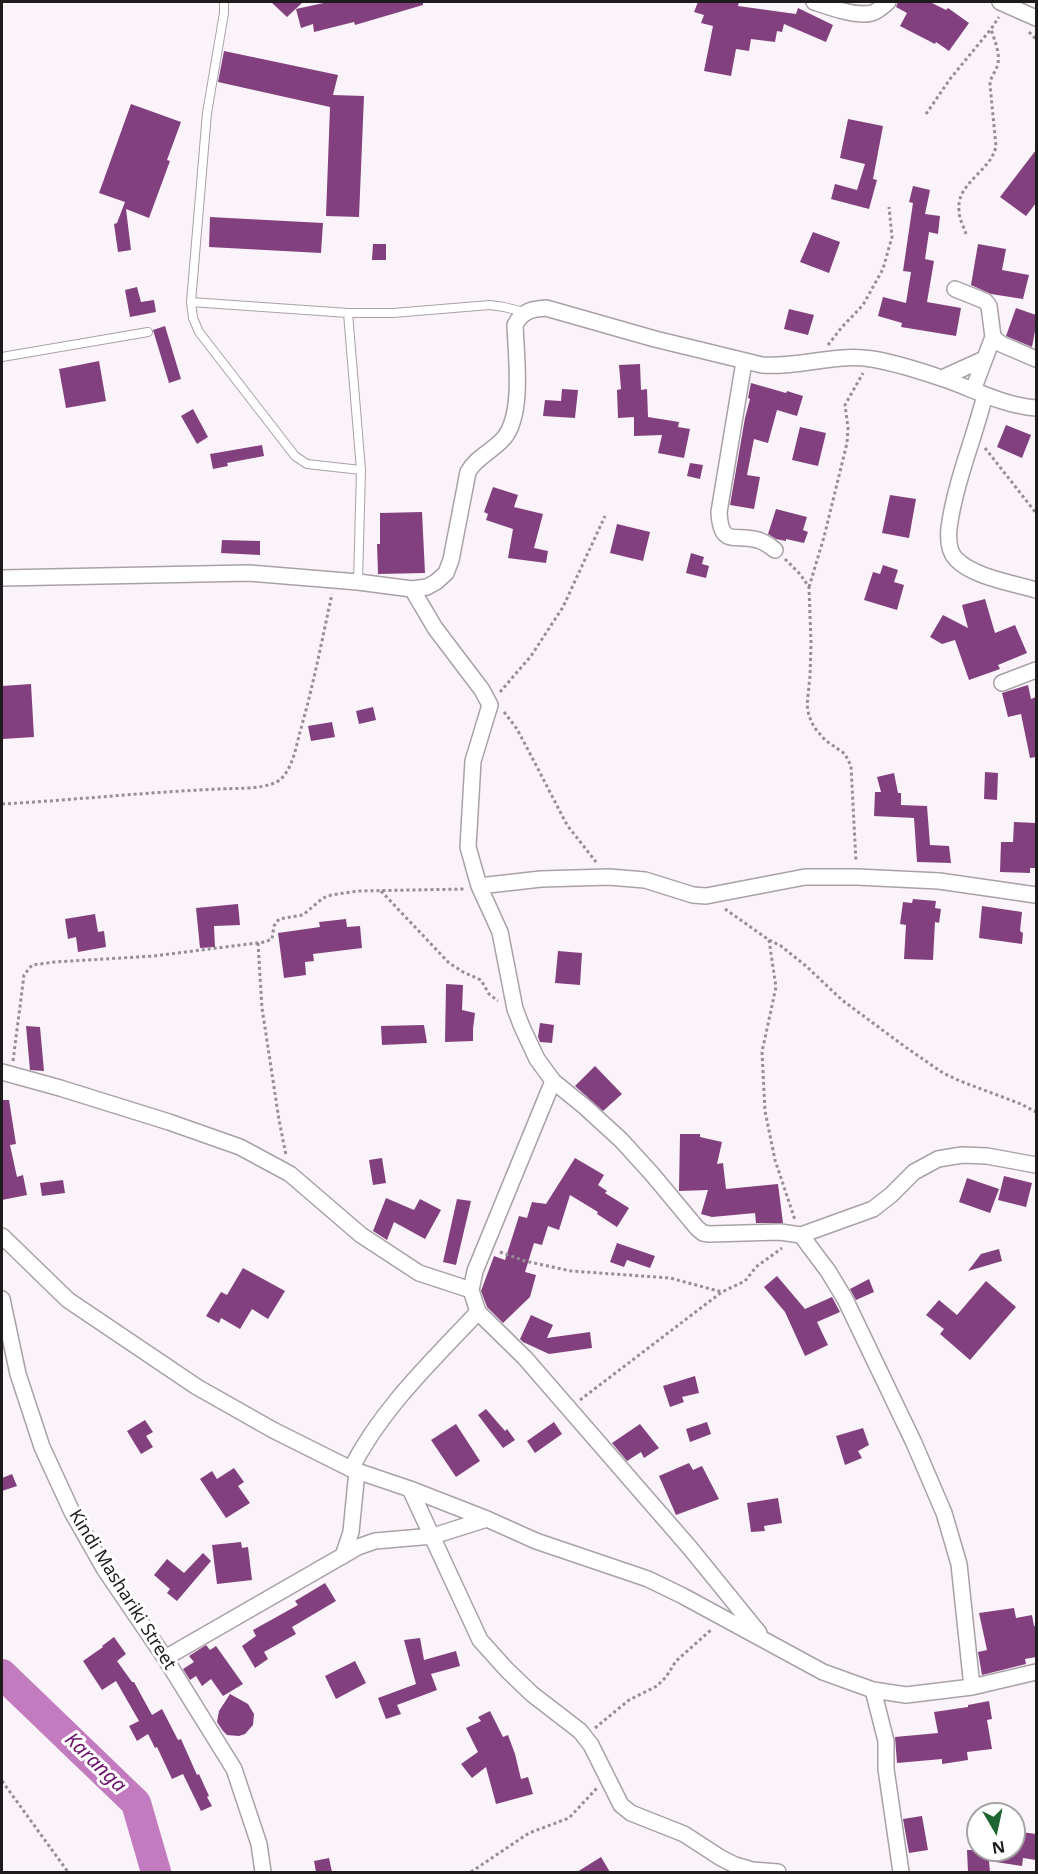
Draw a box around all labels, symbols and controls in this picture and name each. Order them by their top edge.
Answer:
street label: Kindi Mashariki Street [64,1506,180,1674]
water label: Karanga [59,1728,131,1798]
north arrow [966,1802,1026,1862]
text: N [990,1836,1007,1860]

